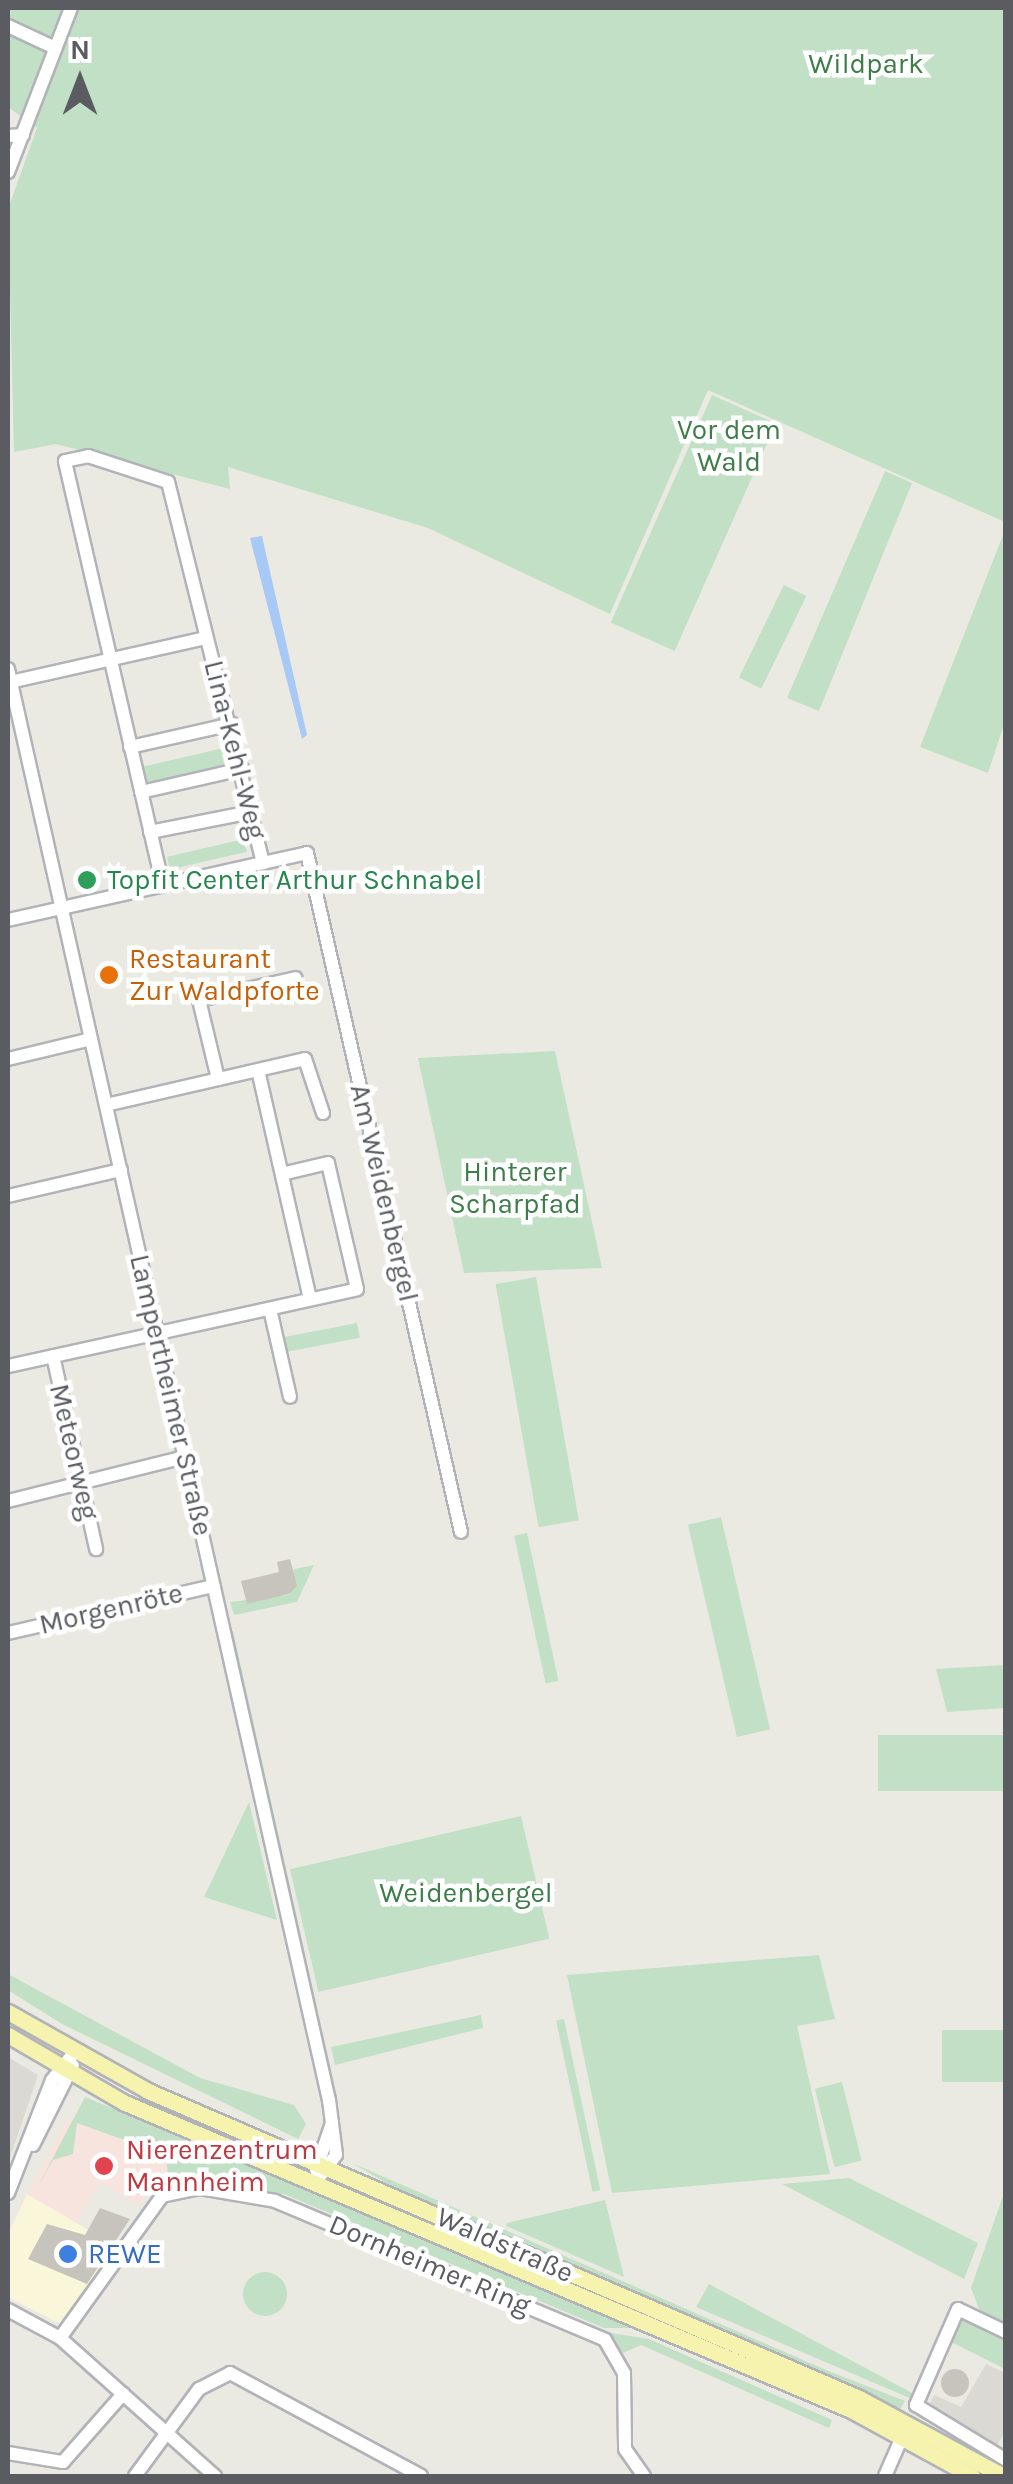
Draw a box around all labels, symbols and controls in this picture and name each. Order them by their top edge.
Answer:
north arrow [30,30,130,130]
text: N [70,33,90,66]
park label: Wildpark [808,47,924,81]
park label: Vor dem Wald [677,413,781,479]
street label: Lina-Kehl-Weg [196,657,274,843]
place label: Topfit Center Arthur Schnabel [107,863,482,897]
marker: Topfit Center Arthur Schnabel [76,869,98,891]
place label: Restaurant Zur Waldpforte [129,942,320,1008]
marker: Restaurant Zur Waldpforte [98,964,120,986]
street label: Am Weidenbergel [343,1081,425,1305]
park label: Hinterer Scharpfad [449,1155,581,1221]
street label: Lampertheimer Straße [122,1251,220,1539]
street label: Meteorweg [42,1381,106,1523]
street label: Morgenröte [36,1576,186,1642]
park label: Weidenbergel [379,1876,553,1910]
place label: Nierenzentrum Mannheim [126,2133,318,2199]
marker: Nierenzentrum Mannheim [91,2153,117,2179]
street label: Waldstraße [431,2200,579,2290]
street label: Dornheimer Ring [324,2207,536,2323]
place label: REWE [88,2237,162,2271]
marker: REWE [57,2243,79,2265]

